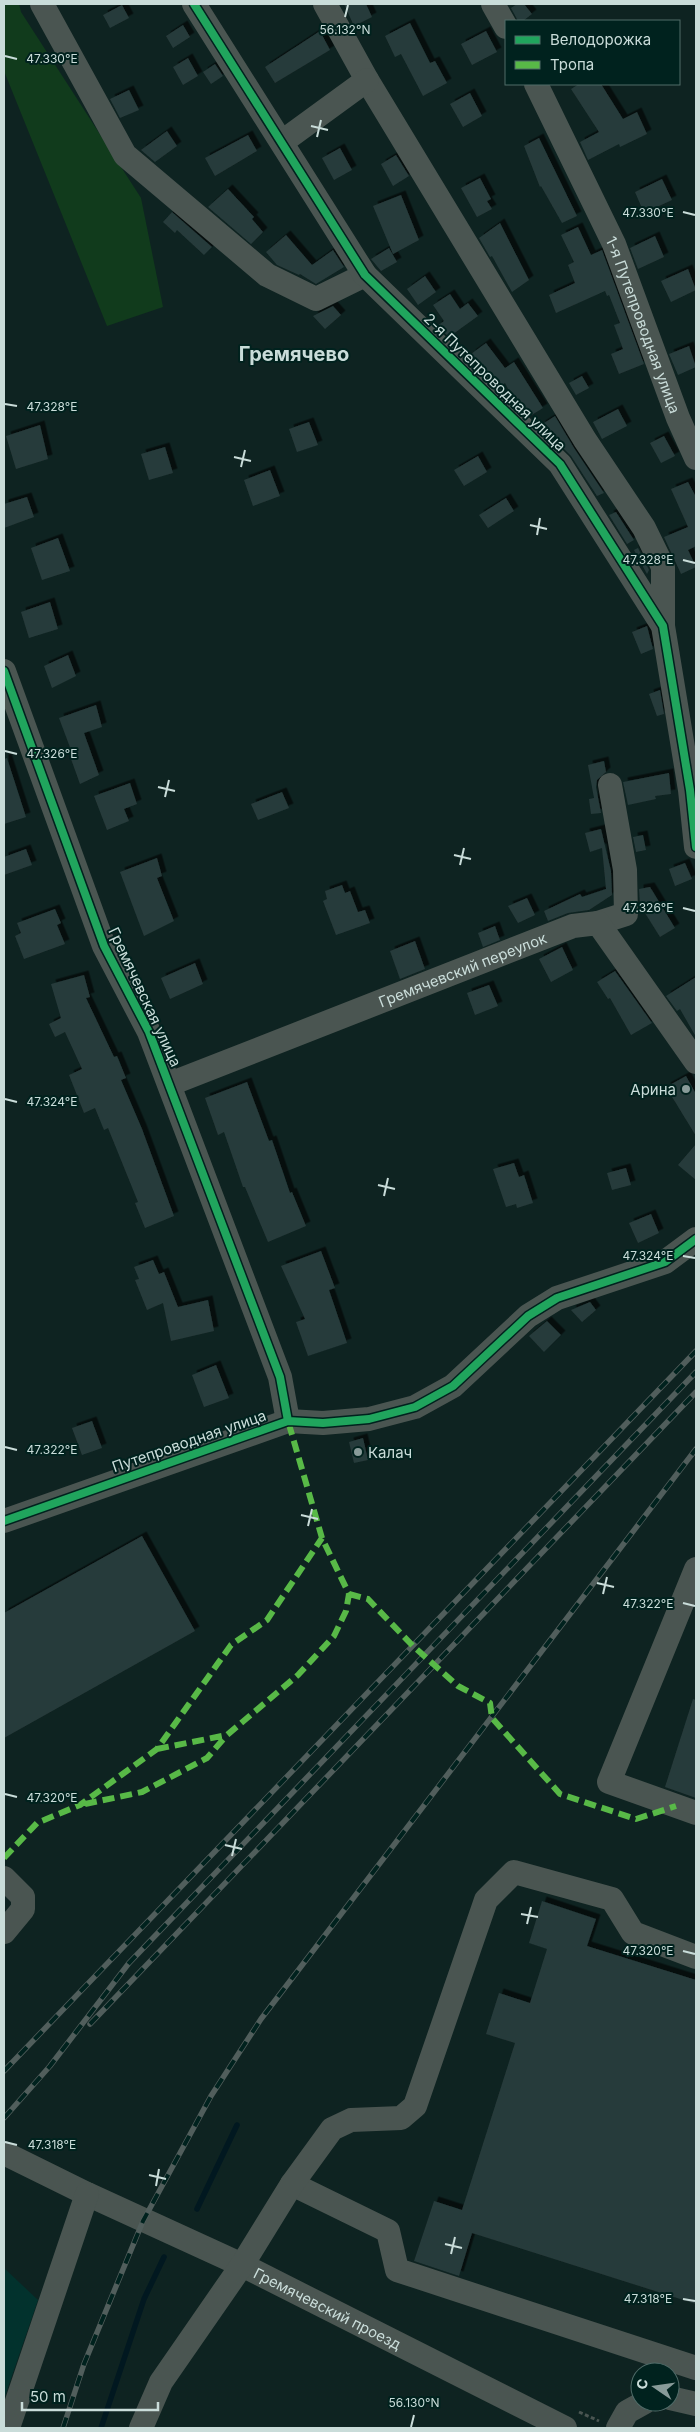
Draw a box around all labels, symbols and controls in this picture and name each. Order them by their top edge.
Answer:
legend [505,20,680,85]
text: 56.132°N [320,22,370,37]
text: Велодорожка [550,30,651,49]
text: 47.330°E [26,51,78,66]
text: Тропа [550,55,594,74]
text: 47.330°E [622,205,674,220]
street label: 1-я Путепроводная улица [602,233,685,416]
street label: 2-я Путепроводная улица [420,309,570,455]
district label: Гремячево [239,342,349,366]
text: 47.328°E [27,399,77,414]
text: 47.328°E [623,552,673,567]
text: 47.326°E [26,746,78,761]
text: 47.326°E [622,900,674,915]
street label: Гремячевская улица [104,924,186,1070]
street label: Гремячевский переулок [376,928,549,1011]
place label: Арина [630,1080,676,1099]
marker: Арина [680,1083,692,1095]
text: 47.324°E [27,1094,77,1109]
text: 47.324°E [623,1248,673,1263]
street label: Путепроводная улица [109,1406,269,1476]
text: 47.322°E [27,1442,77,1457]
place label: Калач [368,1443,412,1462]
marker: Калач [352,1446,364,1458]
text: 47.322°E [623,1596,673,1611]
text: 47.320°E [26,1790,78,1805]
text: 47.320°E [622,1943,674,1958]
text: 47.318°E [28,2137,76,2152]
street label: Гремячевский проезд [251,2263,405,2353]
text: 47.318°E [624,2291,672,2306]
north arrow [630,2362,680,2412]
text: С [632,2377,651,2391]
scale bar [22,2380,159,2412]
text: 50 m [30,2387,66,2406]
text: 56.130°N [388,2395,440,2410]

